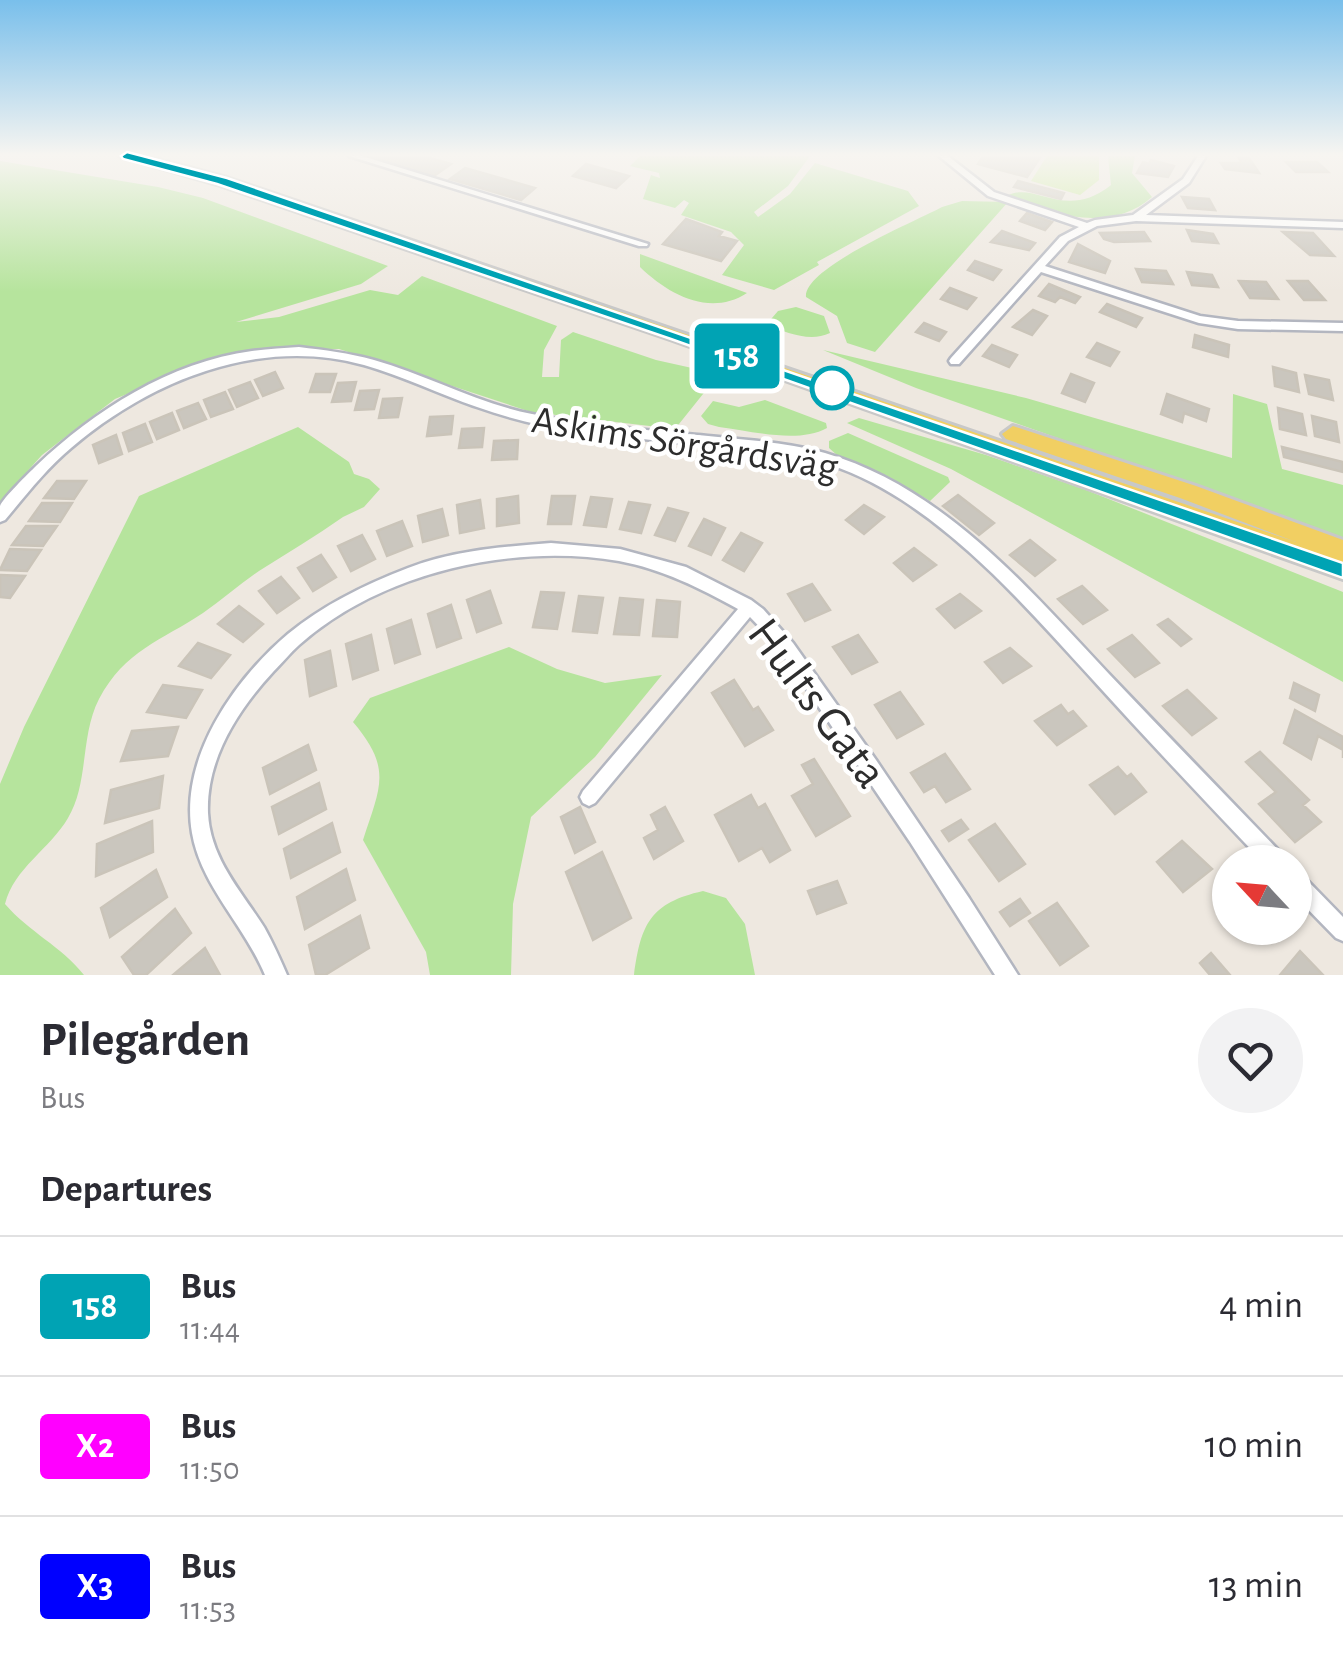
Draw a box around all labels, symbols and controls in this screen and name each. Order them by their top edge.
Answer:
line badge: 158 [680,324,794,388]
text: 158 [715,339,759,374]
unlabelled marker [811,367,853,409]
street label: Askims Sörgårdsväg [529,400,841,488]
street label: Hults Gata [738,610,895,797]
north arrow [1212,845,1312,945]
map controls [1212,845,1312,945]
button: heart [1198,1008,1303,1113]
text: Pilegården [40,1017,250,1065]
text: Bus [40,1082,85,1114]
text: Departures [40,1171,212,1209]
text: Bus [180,1268,236,1306]
text: 4 min [1219,1287,1303,1325]
text: 158 [73,1289,117,1324]
text: 11:44 [180,1313,240,1345]
text: Bus [180,1408,236,1446]
text: 10 min [1204,1427,1303,1465]
text: X2 [76,1429,114,1464]
text: 11:50 [180,1453,240,1485]
text: Bus [180,1548,236,1586]
text: 13 min [1209,1567,1303,1605]
text: X3 [77,1569,113,1604]
text: 11:53 [180,1593,236,1625]

